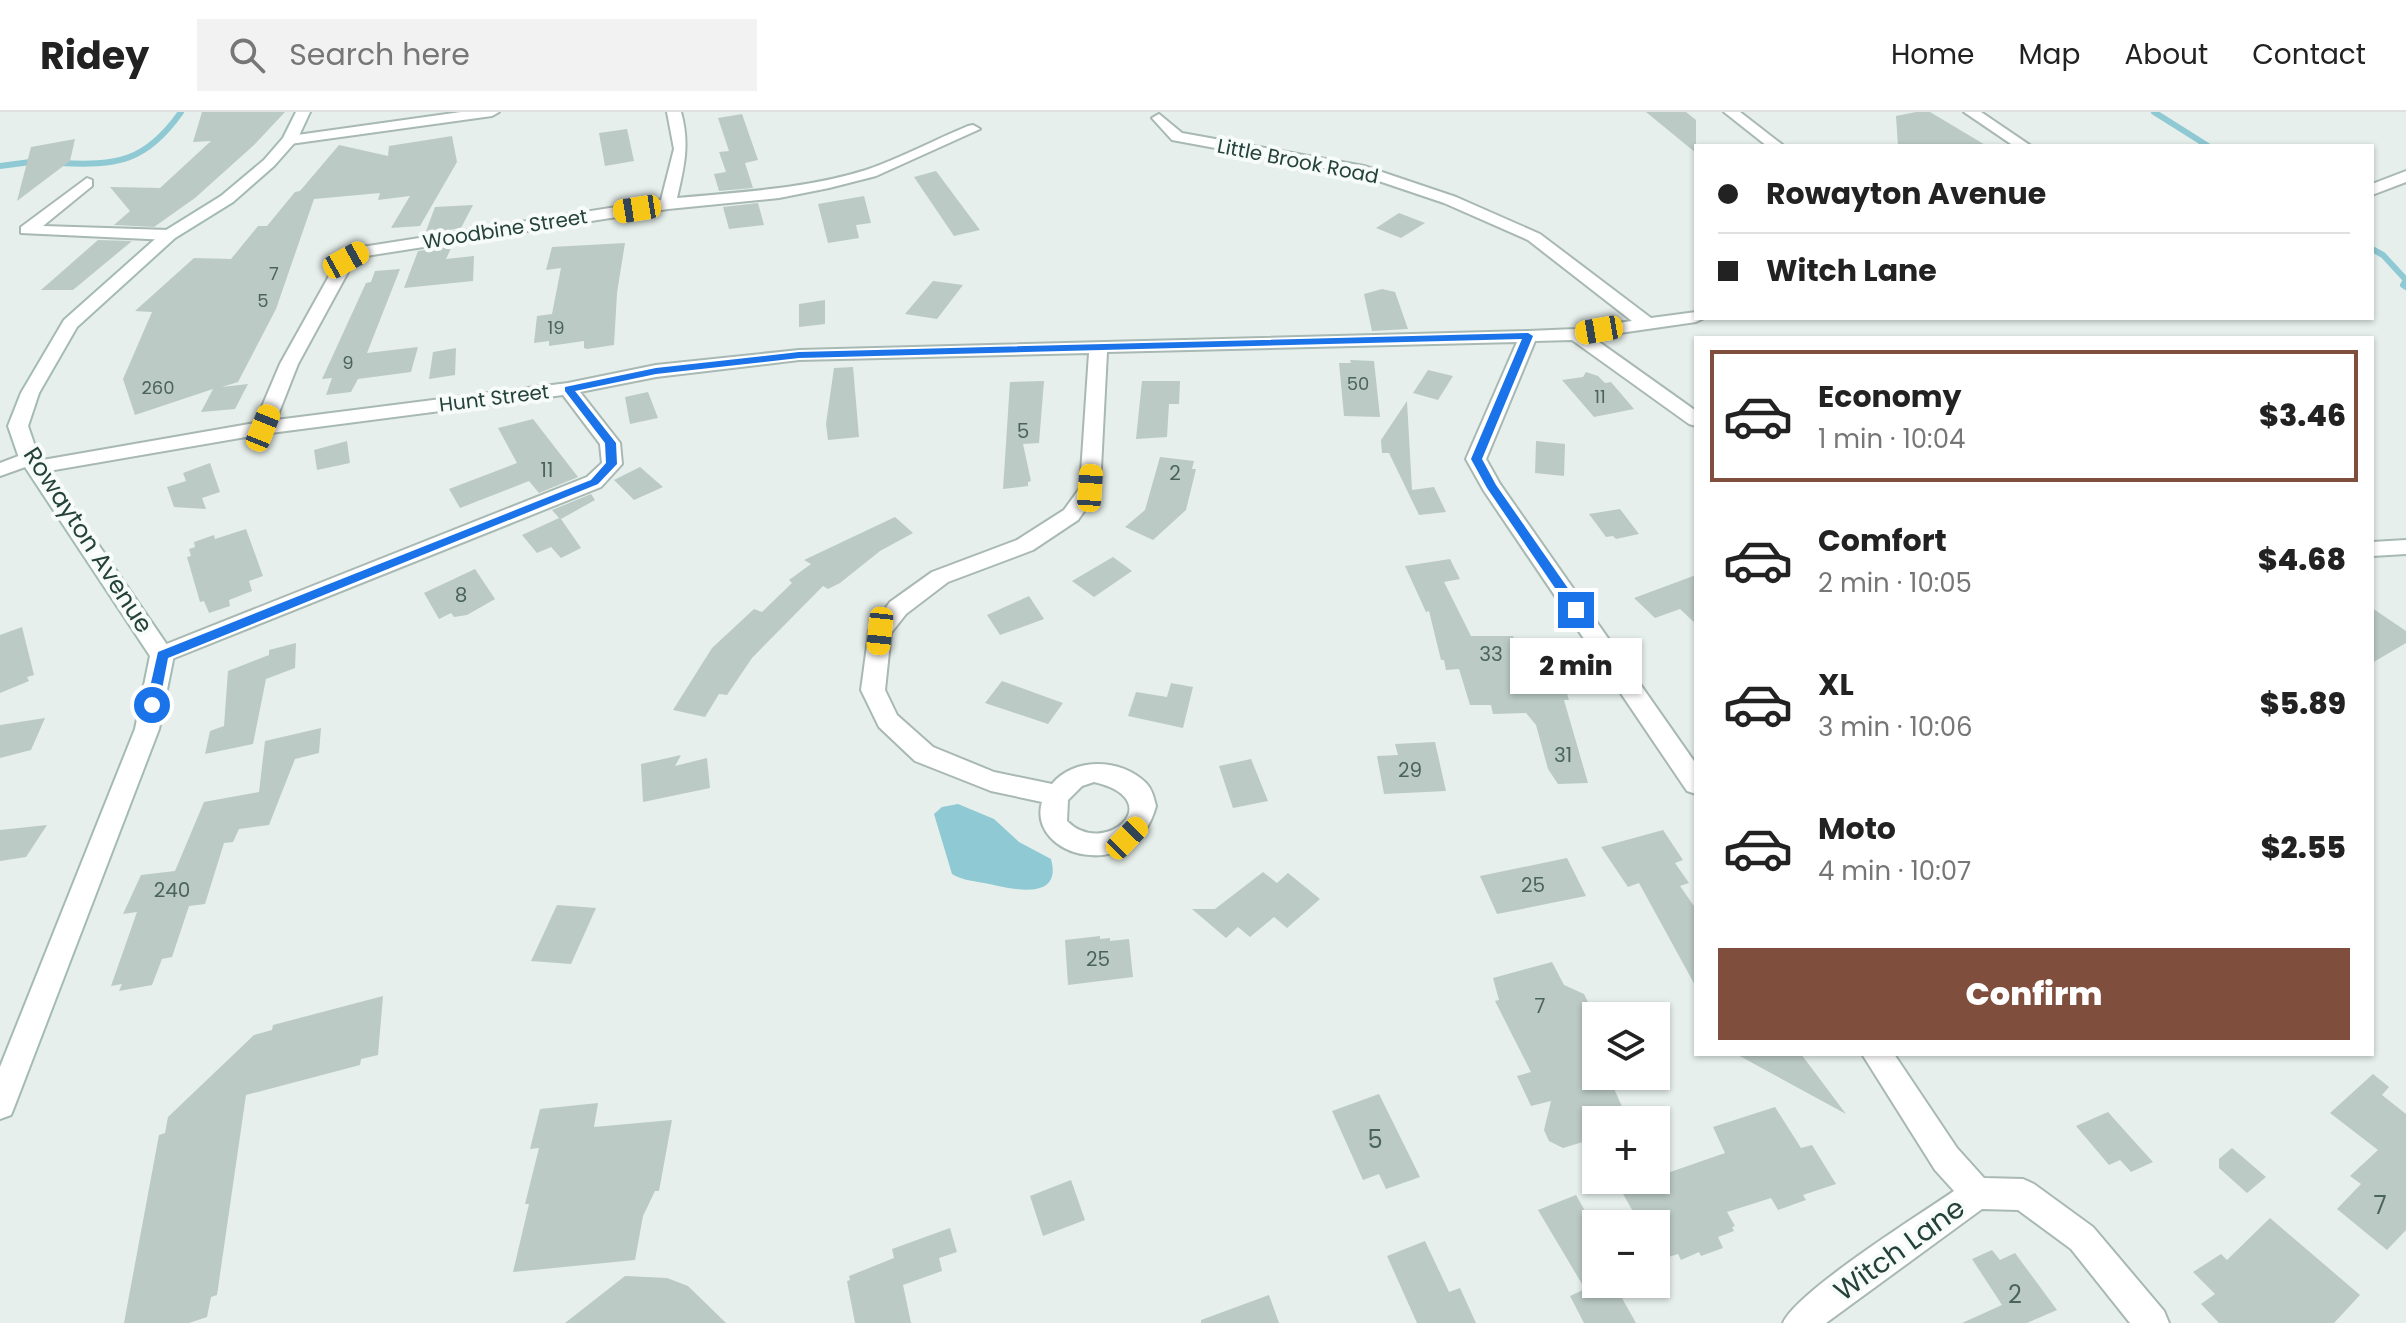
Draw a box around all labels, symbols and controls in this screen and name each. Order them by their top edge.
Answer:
search box [197,19,757,91]
text: Ridey [40,29,149,82]
icon: search [225,33,269,77]
text: Search here [289,33,470,76]
text: Home [1891,35,1974,74]
text: Map [2018,35,2080,74]
text: About [2124,35,2208,74]
text: Contact [2252,35,2366,74]
street label: Little Brook Road [1215,132,1381,190]
text: Rowayton Avenue [1766,172,2046,215]
car [611,193,663,225]
street label: Woodbine Street [421,202,589,256]
car [319,238,373,282]
text: Witch Lane [1766,249,1937,292]
house number: 7 [269,261,279,286]
house number: 5 [257,288,269,313]
car [1573,314,1625,346]
house number: 19 [547,315,565,340]
house number: 9 [342,350,354,375]
house number: 50 [1347,371,1369,396]
house number: 260 [141,375,175,400]
text: Economy [1818,375,1962,418]
street label: Hunt Street [437,377,551,419]
icon: car [1722,380,1794,452]
house number: 11 [1594,384,1606,409]
text: $3.46 [2259,394,2346,437]
car [243,401,283,455]
house number: 5 [1017,417,1029,445]
text: 1 min · 10:04 [1818,421,1965,457]
street label: Rowayton Avenue [16,440,161,639]
house number: 11 [541,456,553,484]
house number: 2 [1169,459,1181,487]
car [1076,463,1104,513]
text: Comfort [1818,519,1947,562]
icon: car [1722,524,1794,596]
text: $4.68 [2258,538,2346,581]
text: 2 min · 10:05 [1818,565,1972,601]
house number: 8 [455,581,467,609]
route end [1558,592,1594,628]
car [866,606,894,656]
callout: 2 min [1510,638,1642,694]
house number: 33 [1479,640,1503,668]
text: 2 min [1539,648,1613,684]
text: XL [1818,663,1854,706]
icon: car [1722,668,1794,740]
text: $5.89 [2260,682,2346,725]
route start [134,687,170,723]
text: 3 min · 10:06 [1818,709,1973,745]
house number: 31 [1554,741,1572,769]
house number: 29 [1398,756,1422,784]
text: Moto [1818,807,1896,850]
car [1102,812,1152,864]
icon: car [1722,812,1794,884]
text: $2.55 [2261,826,2346,869]
text: 4 min · 10:07 [1818,853,1971,889]
house number: 25 [1521,871,1545,899]
house number: 240 [154,876,190,904]
house number: 25 [1086,945,1110,973]
button: Confirm [1718,948,2350,1040]
house number: 7 [1535,992,1546,1020]
map controls [1582,1002,1670,1298]
button: layers [1582,1002,1670,1090]
button: + [1582,1106,1670,1194]
house number: 5 [1367,1123,1383,1156]
street label: Witch Lane [1826,1189,1973,1310]
house number: 7 [2373,1189,2387,1222]
button: − [1582,1210,1670,1298]
house number: 2 [2008,1278,2022,1311]

